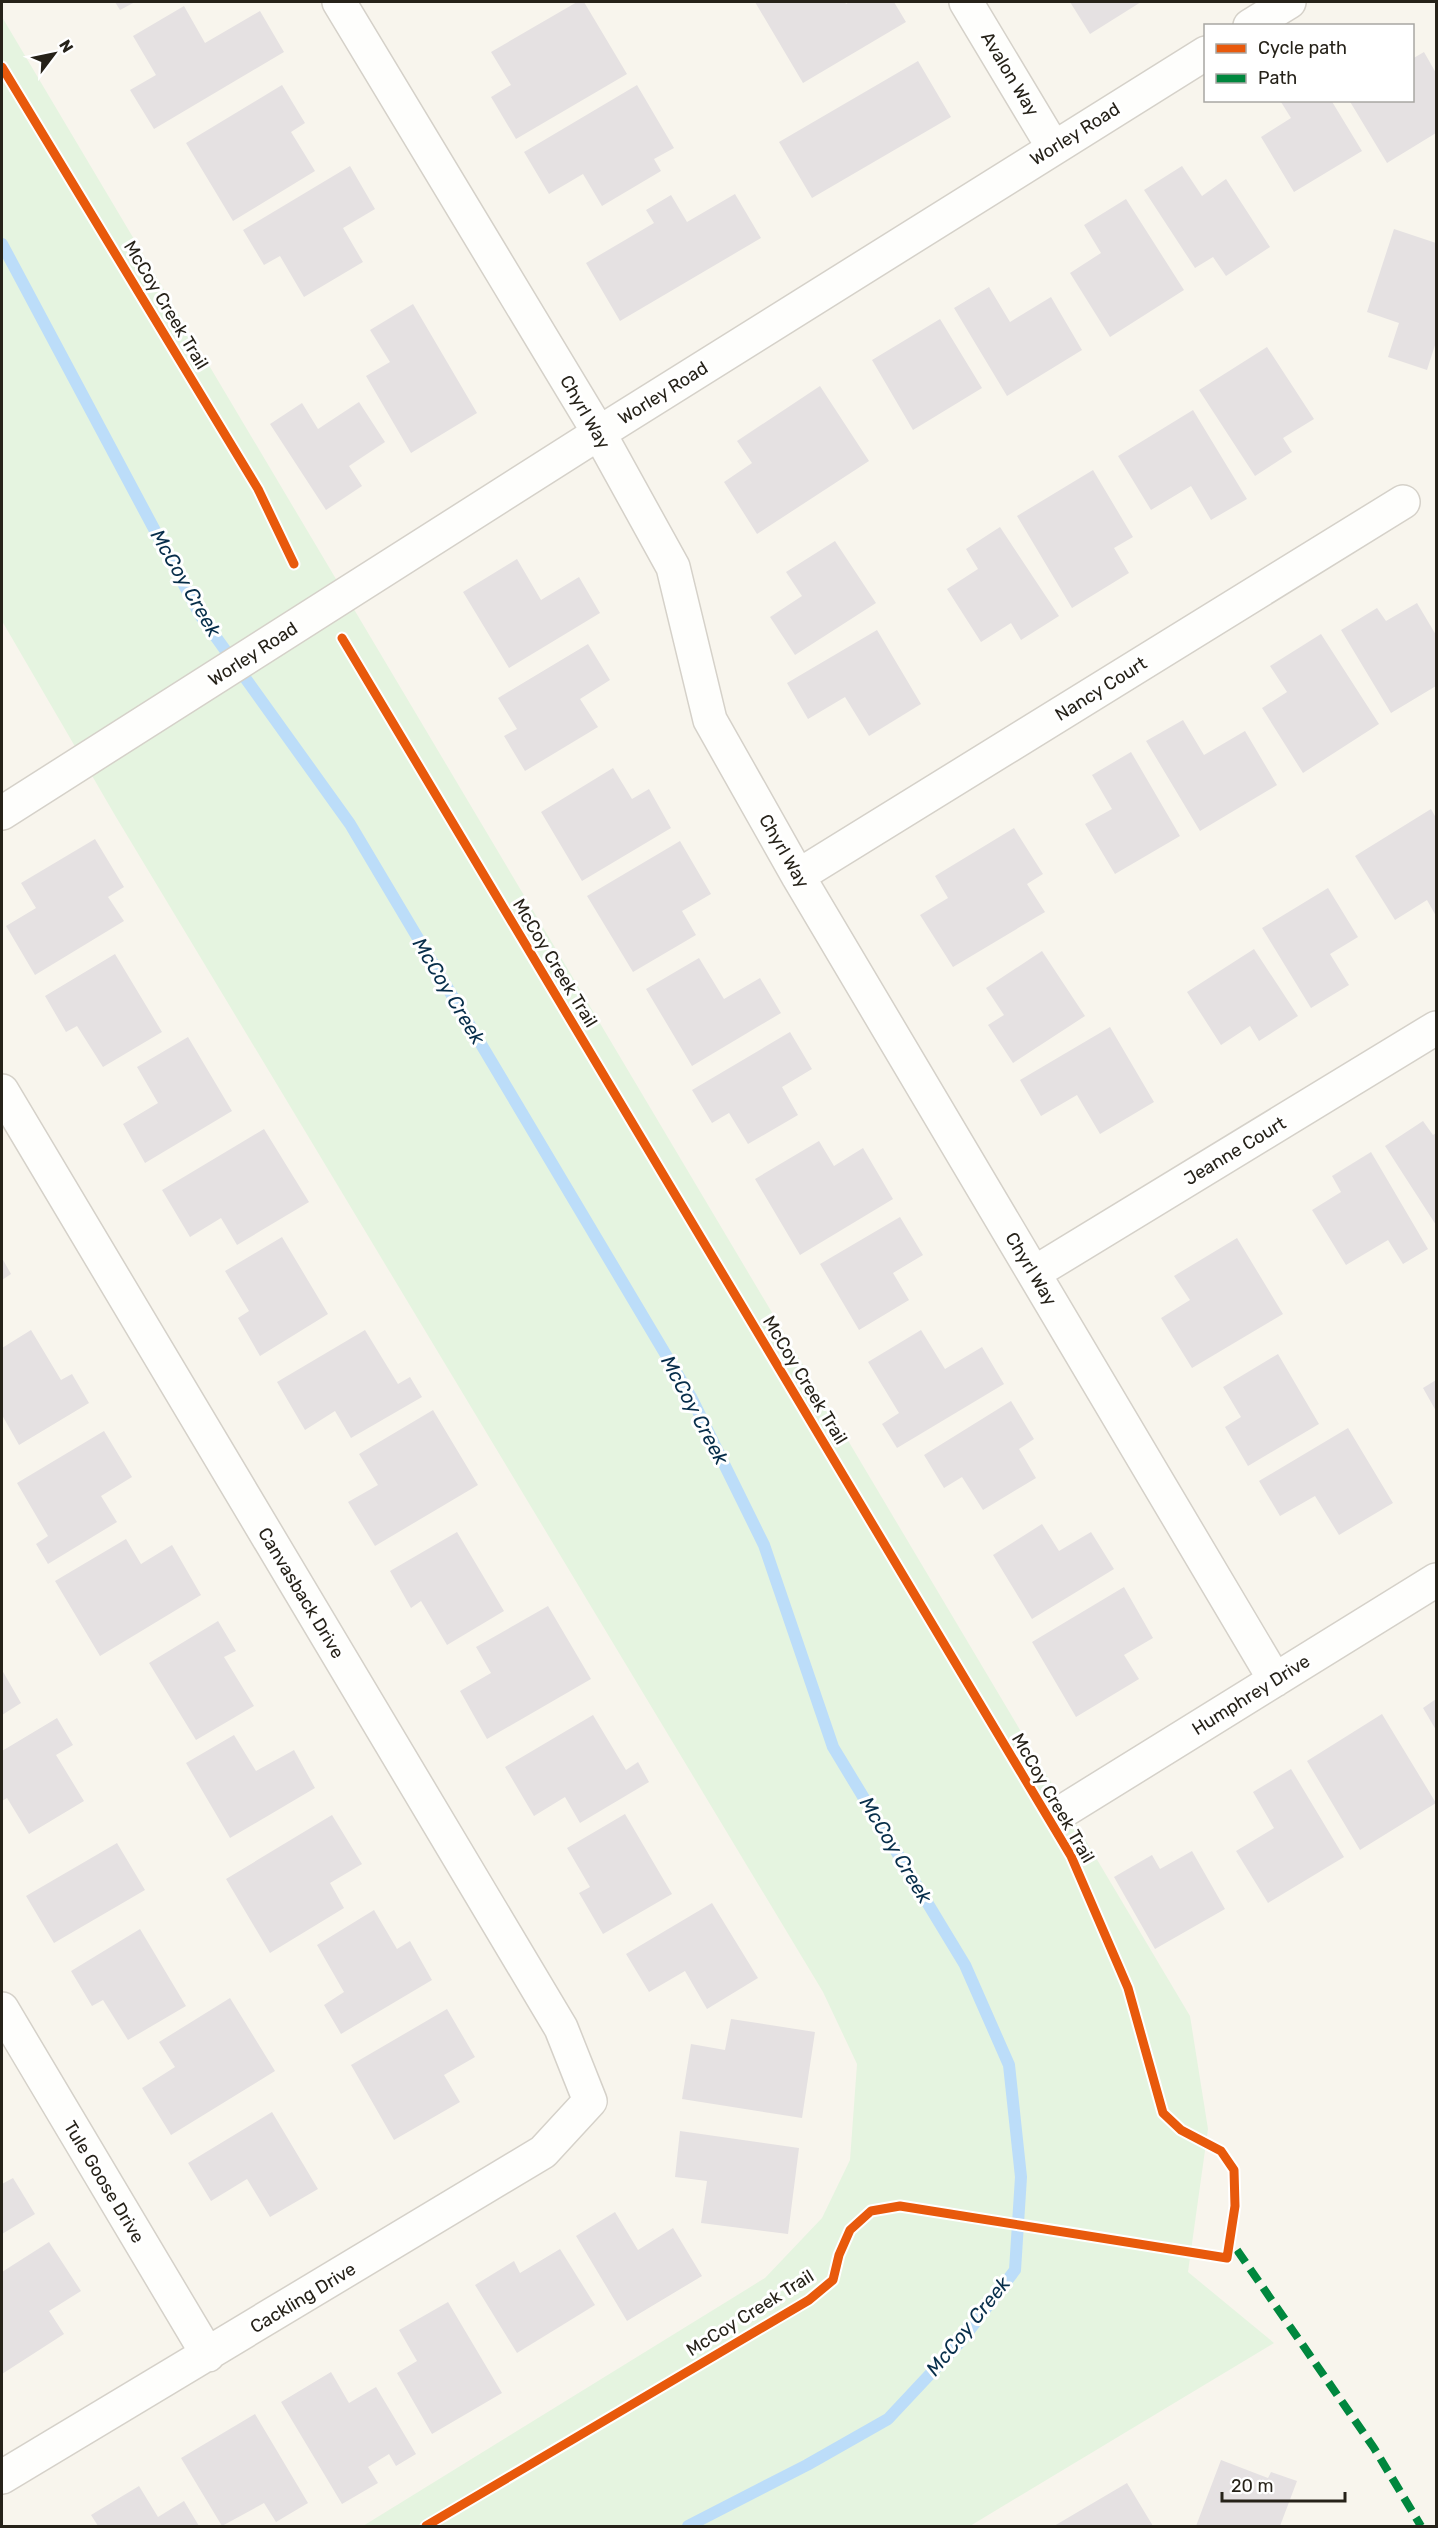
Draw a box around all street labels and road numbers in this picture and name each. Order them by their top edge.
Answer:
street label: Avalon Way [976,28,1044,120]
street label: Worley Road [1026,98,1124,170]
street label: McCoy Creek Trail [119,237,213,373]
street label: Worley Road [614,357,712,429]
street label: Chyrl Way [555,371,615,453]
street label: Worley Road [204,617,302,691]
street label: Nancy Court [1051,652,1151,726]
street label: Chyrl Way [754,810,814,892]
street label: McCoy Creek Trail [508,895,602,1031]
street label: Jeanne Court [1180,1112,1290,1190]
street label: Chyrl Way [1001,1228,1061,1310]
street label: McCoy Creek Trail [758,1312,852,1448]
street label: Canvasback Drive [253,1524,349,1662]
street label: Humphrey Drive [1188,1650,1314,1740]
street label: McCoy Creek Trail [1007,1729,1099,1867]
street label: Tule Goose Drive [59,2117,149,2247]
street label: Cackling Drive [246,2258,360,2338]
street label: McCoy Creek Trail [682,2265,818,2361]

